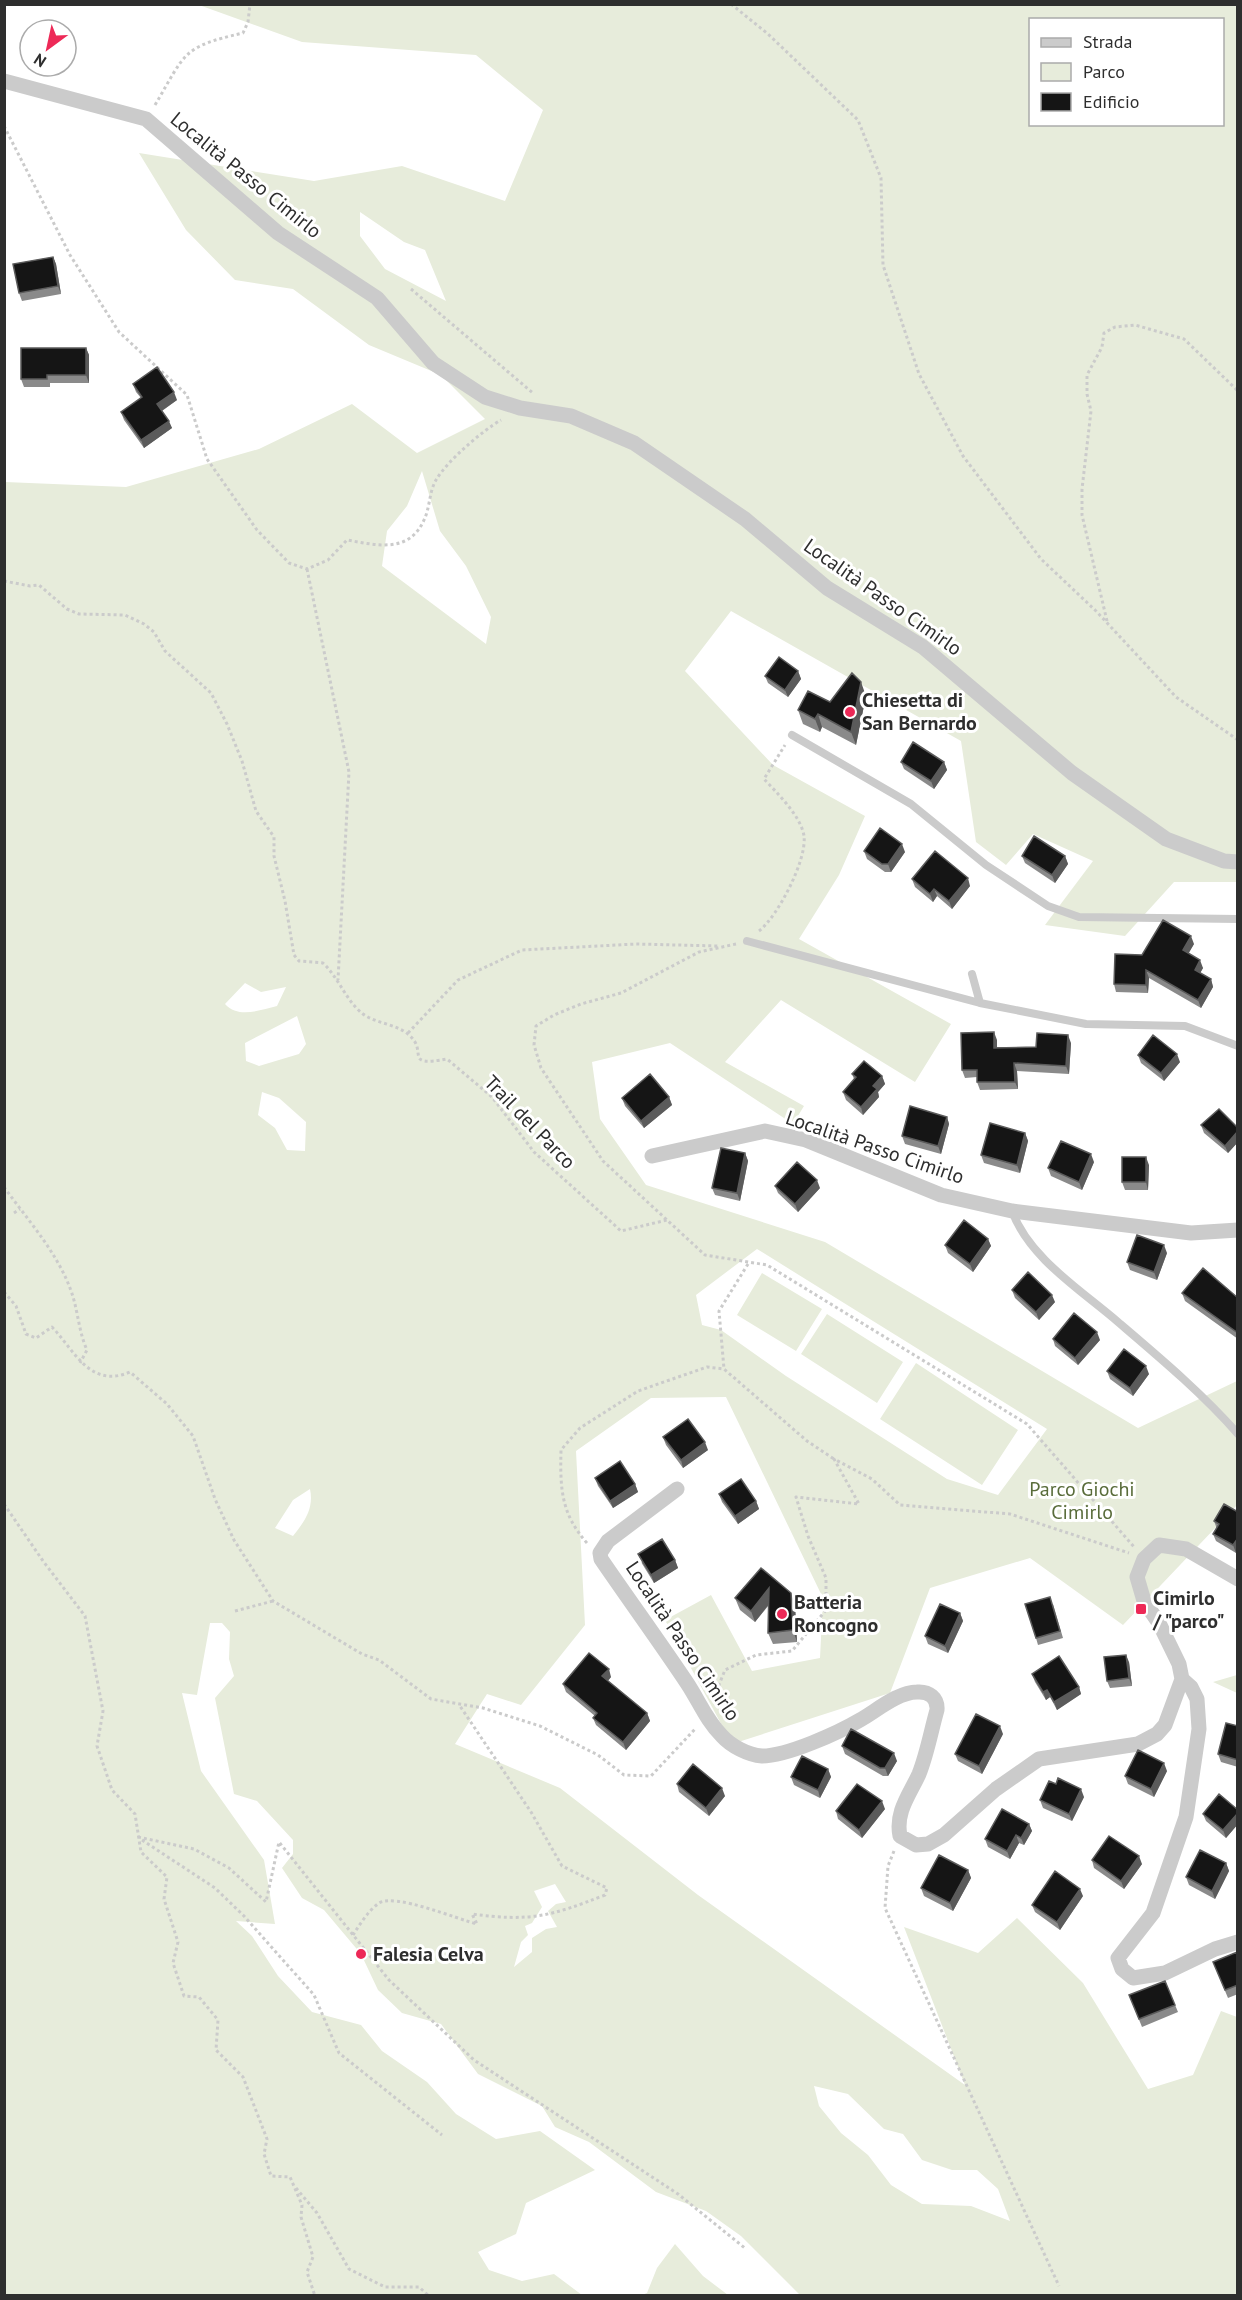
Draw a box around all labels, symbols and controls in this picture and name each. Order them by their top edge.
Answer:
north arrow [18,18,78,78]
legend [1029,18,1224,126]
text: Strada [1083,30,1132,53]
text: N [30,49,50,72]
text: Parco [1083,60,1125,83]
text: Edificio [1083,90,1139,113]
street label: Località Passo Cimirlo [165,106,327,244]
street label: Località Passo Cimirlo [799,533,967,661]
place label: Chiesetta di San Bernardo [862,687,977,736]
marker: Chiesetta di San Bernardo [843,705,857,719]
street label: Trail del Parco [479,1070,581,1174]
street label: Località Passo Cimirlo [782,1104,968,1190]
park label: Parco Giochi Cimirlo [1029,1476,1135,1525]
street label: Località Passo Cimirlo [620,1556,746,1726]
place label: Cimirlo / "parco" [1152,1585,1224,1634]
place label: Batteria Roncogno [794,1589,878,1638]
marker: Cimirlo / "parco" [1134,1602,1148,1616]
marker: Batteria Roncogno [775,1607,789,1621]
place label: Falesia Celva [373,1941,484,1967]
marker: Falesia Celva [354,1947,368,1961]

